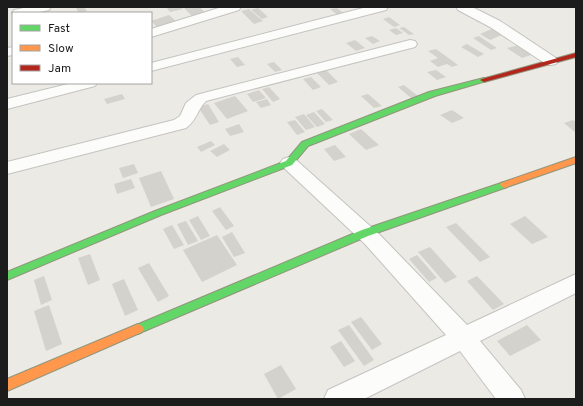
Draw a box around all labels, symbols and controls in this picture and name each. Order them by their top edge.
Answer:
legend [12,12,152,84]
text: Fast [48,21,70,37]
text: Slow [48,41,74,57]
text: Jam [48,61,71,77]

